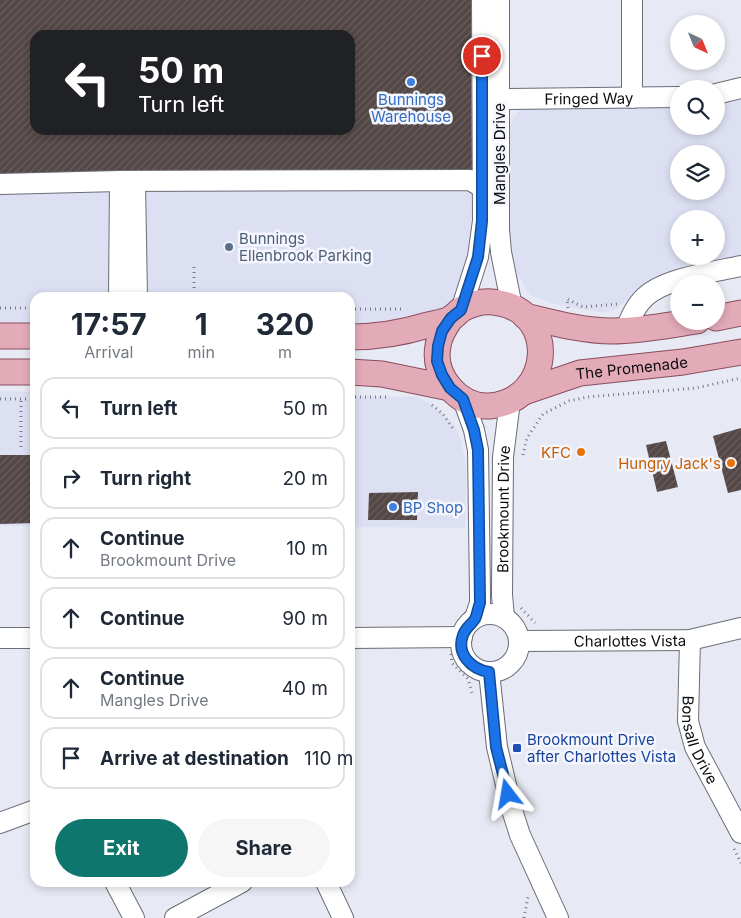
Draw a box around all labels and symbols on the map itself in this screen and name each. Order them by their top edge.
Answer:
north arrow [670,15,725,70]
pin [461,35,503,77]
marker: Bunnings Warehouse [405,76,417,88]
street label: Fringed Way [544,88,634,108]
place label: Bunnings Warehouse [371,90,451,126]
street label: Mangles Drive [490,103,509,205]
place label: Bunnings Ellenbrook Parking [239,229,372,265]
marker: Bunnings Ellenbrook Parking [223,241,235,253]
street label: The Promenade [575,352,689,383]
place label: KFC [541,443,571,462]
street label: Brookmount Drive [493,444,514,573]
marker: KFC [575,446,587,458]
place label: Hungry Jack's [618,454,721,473]
marker: Hungry Jack's [725,457,737,469]
place label: BP Shop [403,498,463,517]
marker: BP Shop [387,501,399,513]
street label: Charlottes Vista [574,631,686,650]
street label: Bonsall Drive [678,695,722,787]
place label: Brookmount Drive after Charlottes Vista [527,730,676,766]
marker: Brookmount Drive after Charlottes Vista [511,742,523,754]
position arrow [481,767,533,819]

